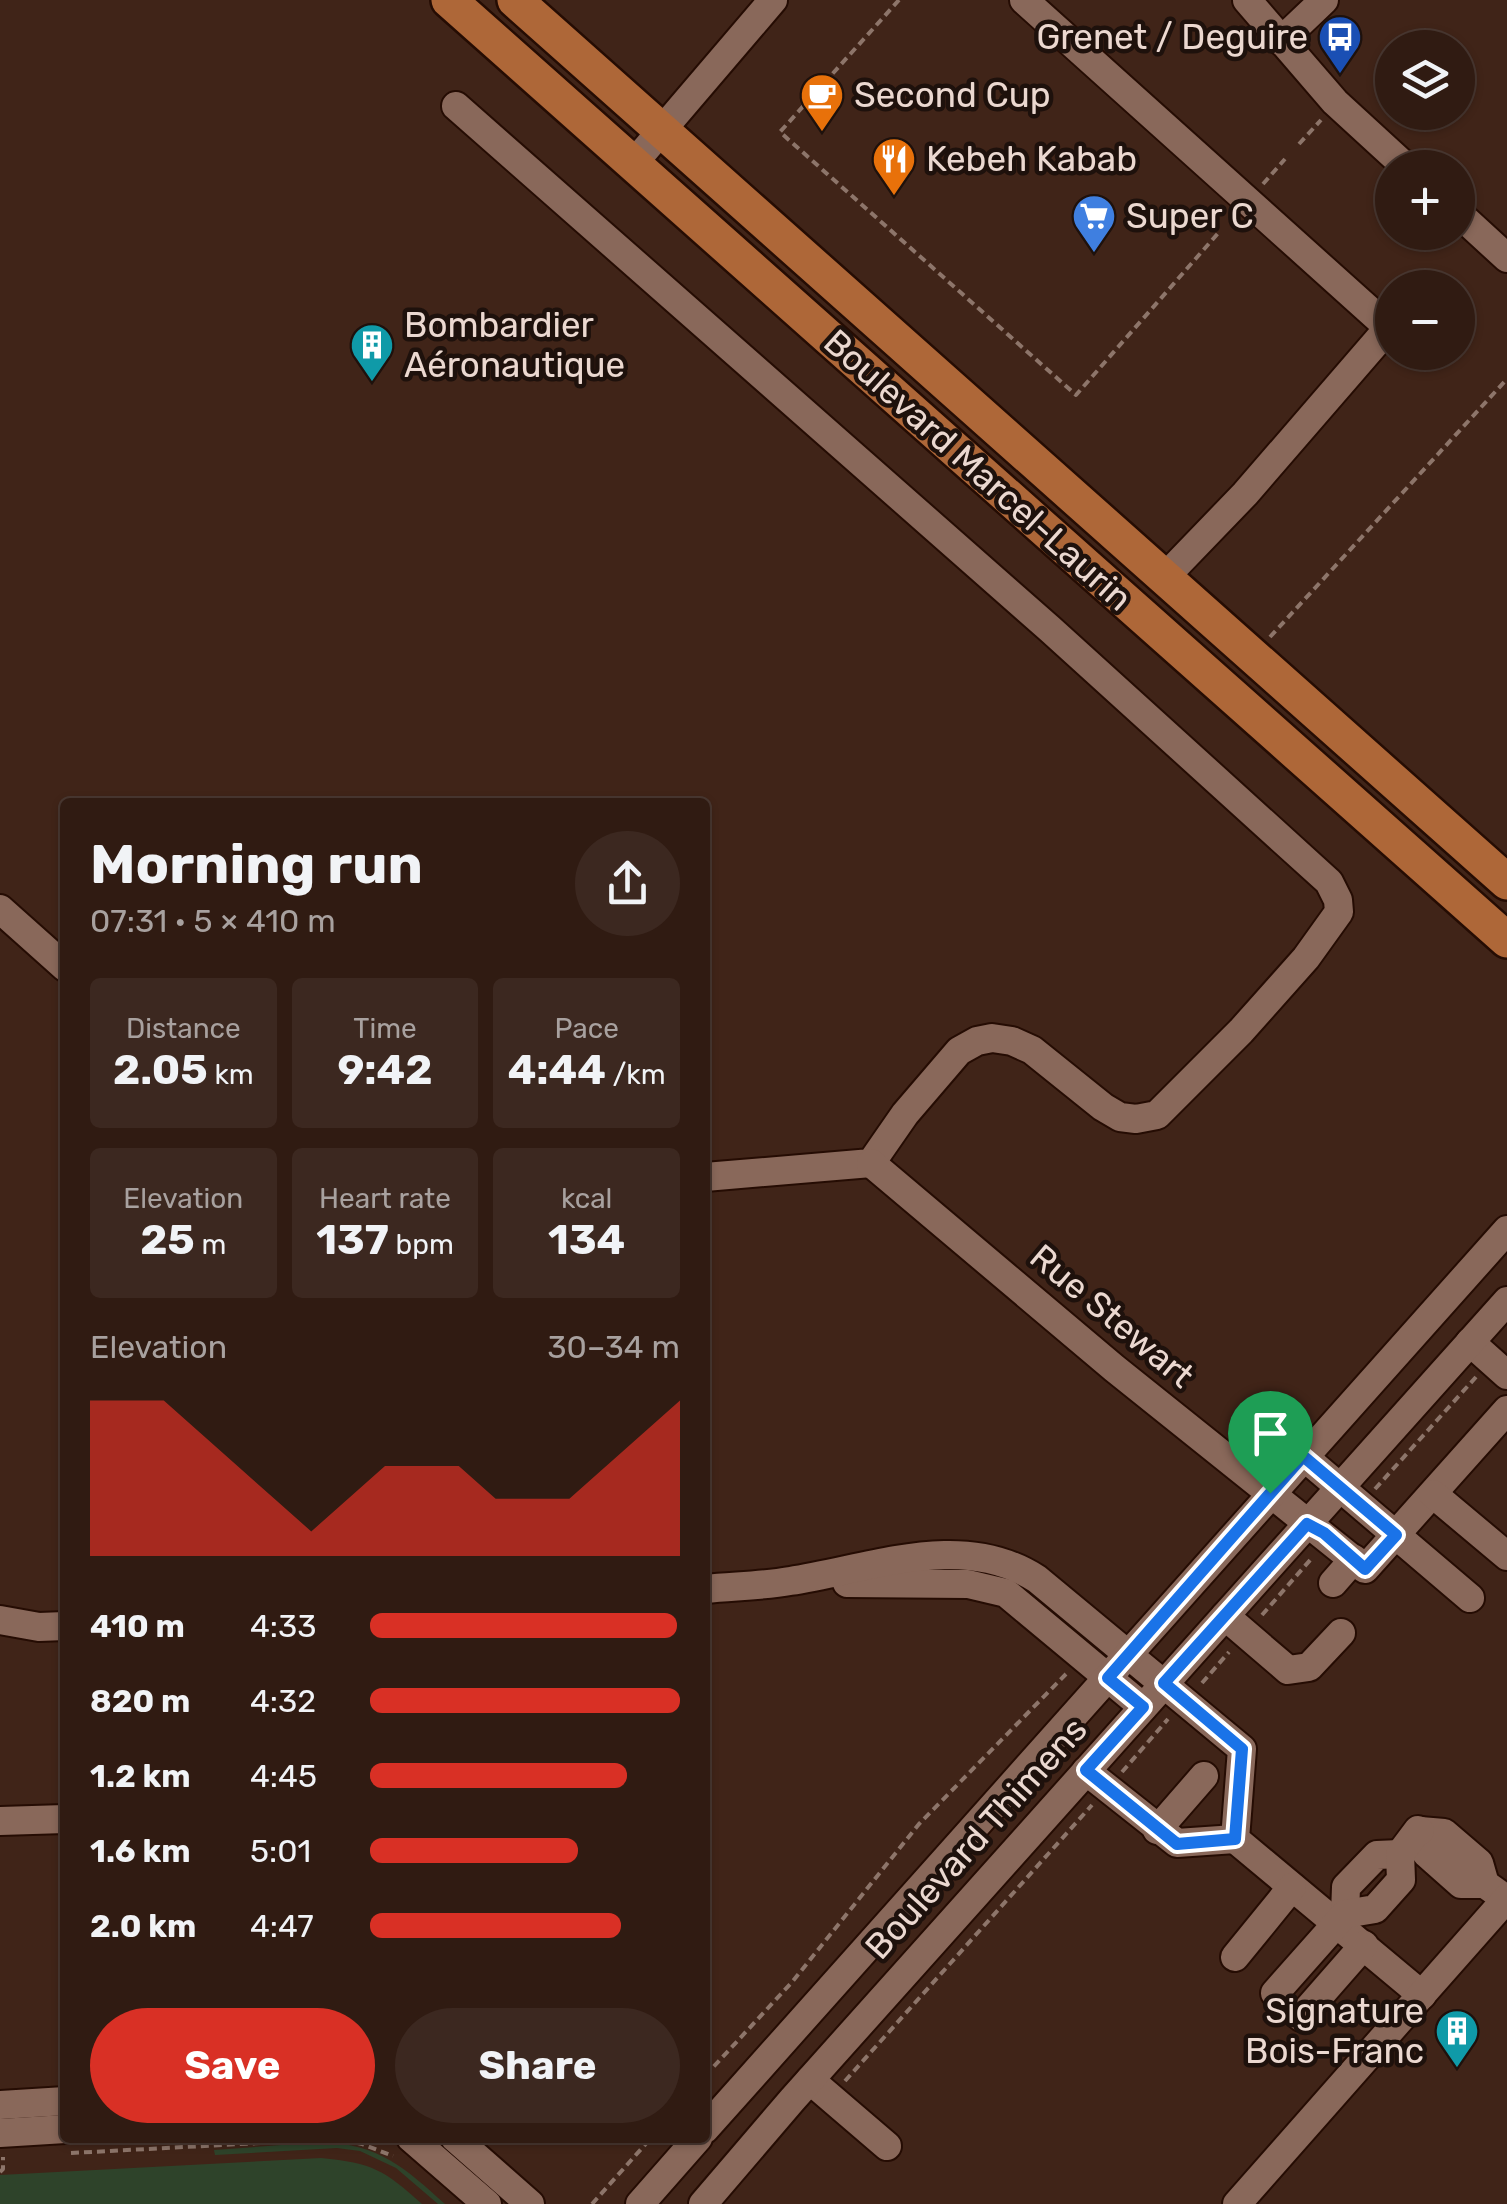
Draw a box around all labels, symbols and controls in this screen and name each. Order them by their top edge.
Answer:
bus stop icon: Grenet / Deguire [1317,14,1363,75]
place label: Grenet / Deguire [1036,16,1308,58]
map controls [1375,30,1475,370]
button: layers [1375,30,1475,130]
cafe icon: Second Cup [799,72,845,133]
place label: Second Cup [854,74,1051,116]
restaurant icon: Kebeh Kabab [871,136,917,197]
place label: Kebeh Kabab [926,138,1137,180]
button: + [1375,150,1475,250]
supermarket icon: Super C [1071,193,1117,254]
place label: Super C [1126,195,1254,237]
button: − [1375,270,1475,370]
place label: Bombardier Aéronautique [404,304,625,386]
street label: Boulevard Marcel-Laurin [815,321,1141,619]
building icon: Bombardier Aéronautique [349,322,395,383]
button: share [575,831,680,936]
text: Morning run [90,832,423,897]
text: 07:31 · 5 × 410 m [90,902,336,940]
text: Distance [126,1012,241,1045]
text: Time [353,1012,417,1045]
text: Pace [555,1012,619,1045]
text: 2.05 [113,1045,208,1095]
text: 9:42 [337,1045,433,1095]
text: 4:44 [508,1045,606,1095]
text: km [208,1058,254,1091]
text: /km [606,1058,666,1091]
text: Elevation [123,1182,243,1215]
text: Heart rate [319,1182,451,1215]
text: kcal [561,1182,612,1215]
text: 25 [140,1215,195,1265]
text: 137 [316,1215,389,1265]
text: 134 [548,1215,625,1265]
text: m [195,1228,226,1261]
text: bpm [389,1228,454,1261]
street label: Rue Stewart [1022,1235,1202,1397]
text: Elevation [90,1328,227,1366]
text: 30–34 m [547,1328,680,1366]
pin [1228,1391,1313,1494]
icon: arrive [1243,1406,1298,1461]
text: 410 m [90,1607,185,1645]
text: 4:33 [250,1607,317,1645]
text: 820 m [90,1682,190,1720]
text: 4:32 [250,1682,316,1720]
street label: Boulevard Thimens [856,1709,1096,1967]
text: 1.2 km [90,1757,191,1795]
text: 4:45 [250,1757,317,1795]
text: 1.6 km [90,1832,191,1870]
text: 5:01 [250,1832,311,1870]
text: 2.0 km [90,1907,196,1945]
text: 4:47 [250,1907,314,1945]
place label: Signature Bois-Franc [1245,1990,1424,2072]
button: Save [90,2008,375,2123]
button: Share [395,2008,680,2123]
building icon: Signature Bois-Franc [1434,2008,1480,2069]

